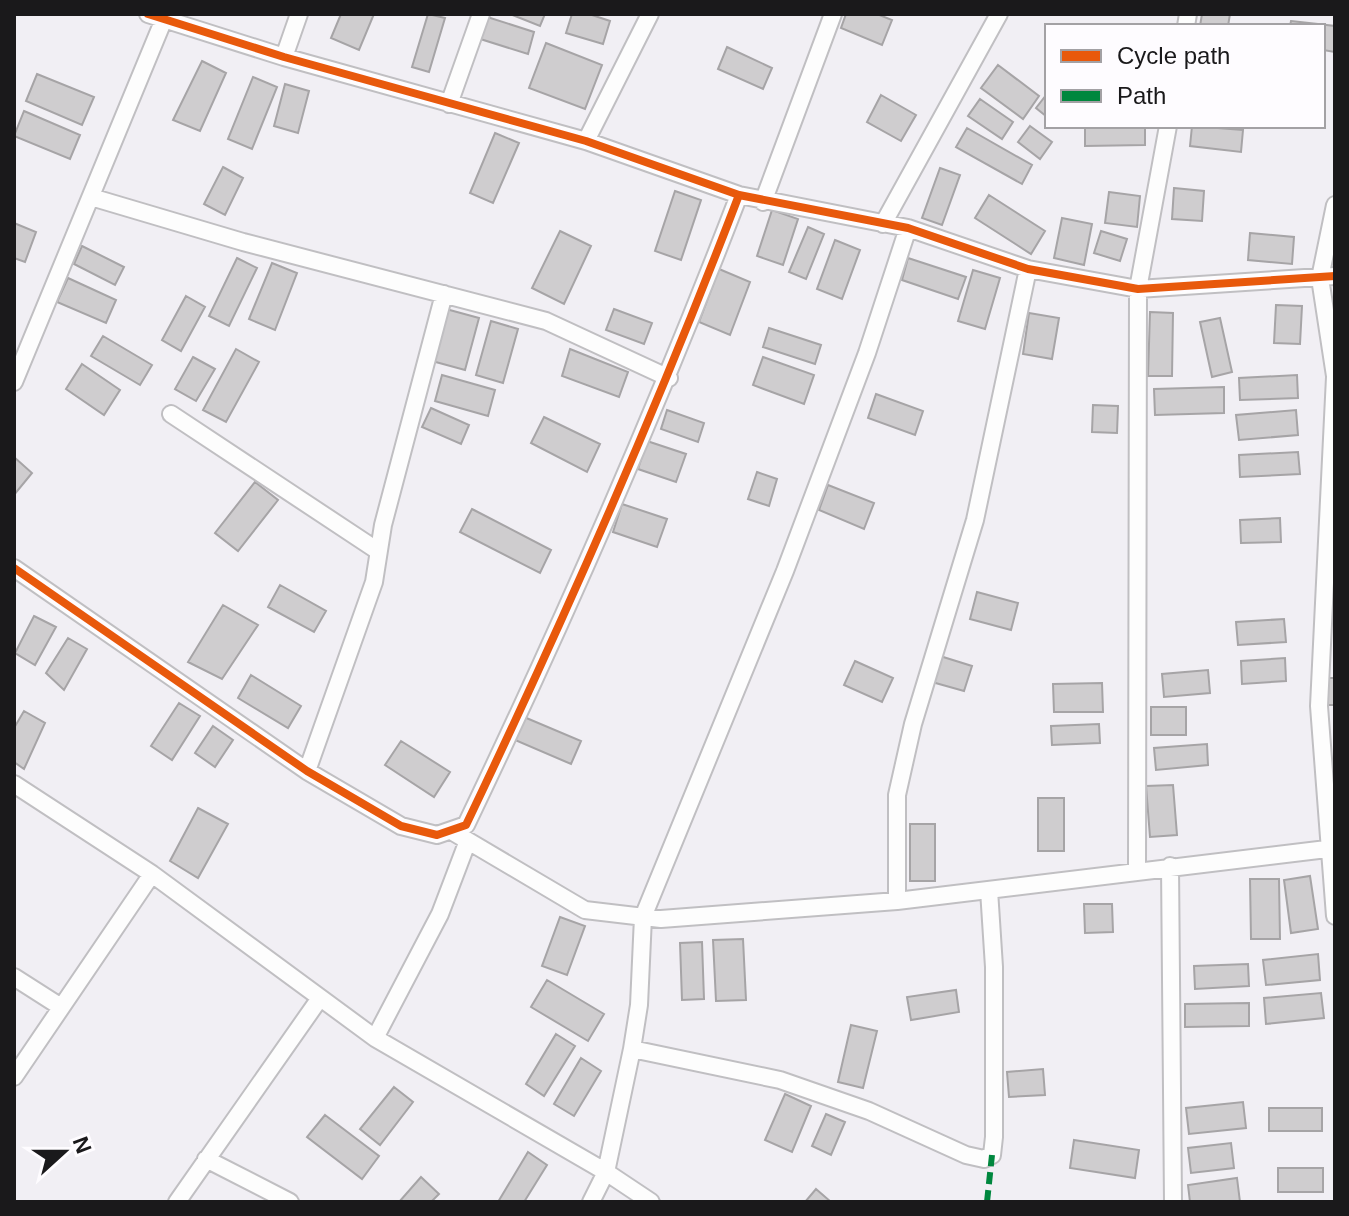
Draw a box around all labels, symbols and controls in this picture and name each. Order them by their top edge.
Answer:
legend [1045,24,1325,128]
text: Cycle path [1117,42,1230,69]
text: Path [1117,82,1166,109]
north arrow [24,1112,104,1192]
text: N [68,1133,97,1157]

